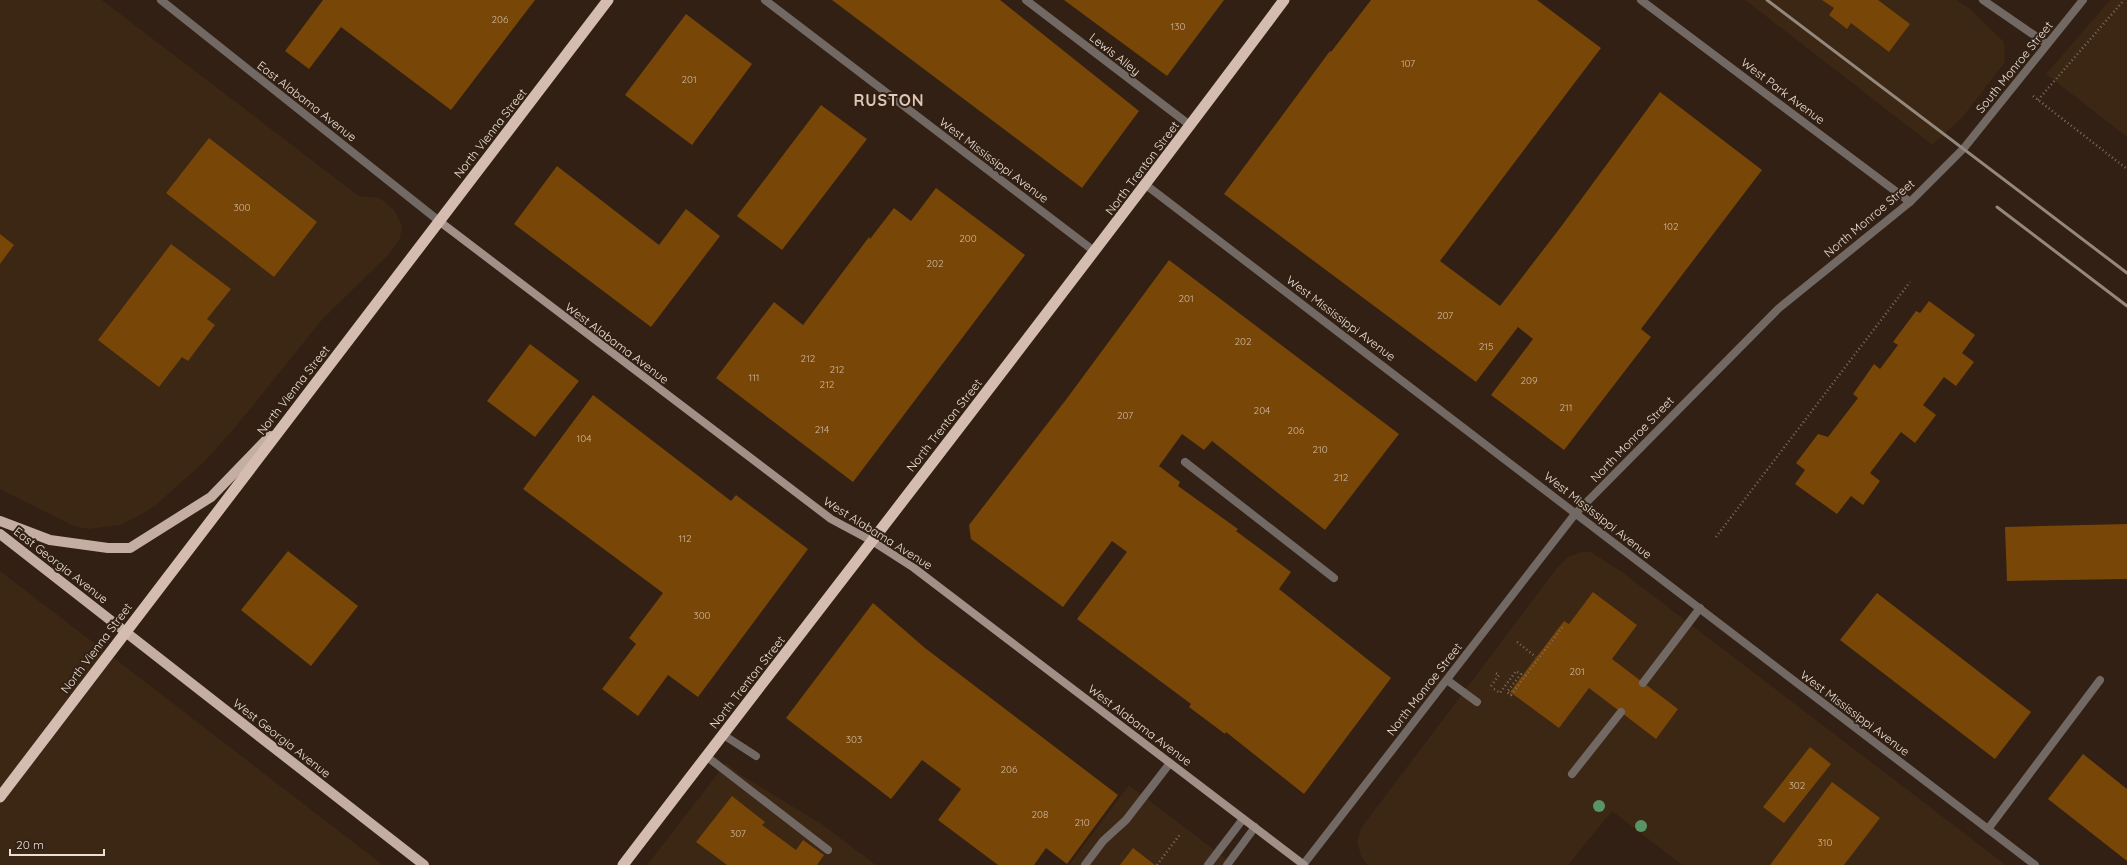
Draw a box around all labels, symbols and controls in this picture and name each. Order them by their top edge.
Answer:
house number: 206 [492,13,509,26]
street label: South Monroe Street [1972,18,2056,116]
house number: 130 [1171,20,1185,33]
street label: Lewis Alley [1087,30,1143,78]
street label: West Park Avenue [1738,55,1828,127]
house number: 107 [1401,57,1415,70]
street label: East Alabama Avenue [254,58,360,145]
house number: 201 [681,73,697,86]
street label: North Vienna Street [450,85,530,181]
district label: RUSTON [853,90,925,110]
street label: West Mississippi Avenue [936,114,1052,206]
street label: North Trenton Street [1102,118,1182,218]
street label: North Monroe Street [1821,176,1917,260]
house number: 300 [233,201,251,214]
house number: 102 [1663,220,1679,233]
house number: 200 [959,232,977,245]
house number: 202 [926,257,944,270]
street label: West Mississippi Avenue [1283,272,1399,364]
house number: 201 [1178,292,1194,305]
street label: West Alabama Avenue [562,299,672,387]
house number: 207 [1437,309,1453,322]
house number: 202 [1234,335,1252,348]
house number: 215 [1479,340,1493,353]
street label: North Vienna Street [253,342,333,438]
house number: 212 [801,352,816,365]
house number: 212 [830,363,845,376]
house number: 111 [748,371,760,384]
house number: 209 [1520,374,1538,387]
street label: North Trenton Street [903,376,985,474]
house number: 212 [820,378,835,391]
street label: North Monroe Street [1587,393,1677,485]
house number: 211 [1560,401,1572,414]
house number: 204 [1254,404,1270,417]
house number: 207 [1117,409,1133,422]
house number: 214 [815,423,829,436]
house number: 206 [1288,424,1305,437]
house number: 104 [577,432,591,445]
house number: 210 [1312,443,1328,456]
street label: West Mississippi Avenue [1541,468,1655,562]
house number: 212 [1334,471,1349,484]
street label: West Alabama Avenue [821,493,936,573]
street label: East Georgia Avenue [11,524,111,607]
house number: 112 [679,532,692,545]
street label: North Vienna Street [57,600,135,696]
house number: 300 [693,609,711,622]
street label: North Trenton Street [706,633,788,731]
street label: North Monroe Street [1383,640,1465,738]
house number: 201 [1569,665,1585,678]
street label: West Mississippi Avenue [1797,667,1913,759]
street label: West Alabama Avenue [1085,681,1195,769]
street label: West Georgia Avenue [230,695,334,781]
house number: 303 [846,733,862,746]
house number: 206 [1001,763,1018,776]
house number: 302 [1789,779,1806,792]
house number: 208 [1032,808,1048,821]
house number: 210 [1074,816,1090,829]
house number: 307 [730,827,746,840]
scale bar [10,831,104,857]
house number: 310 [1818,836,1832,849]
text: 20 m [16,837,44,852]

